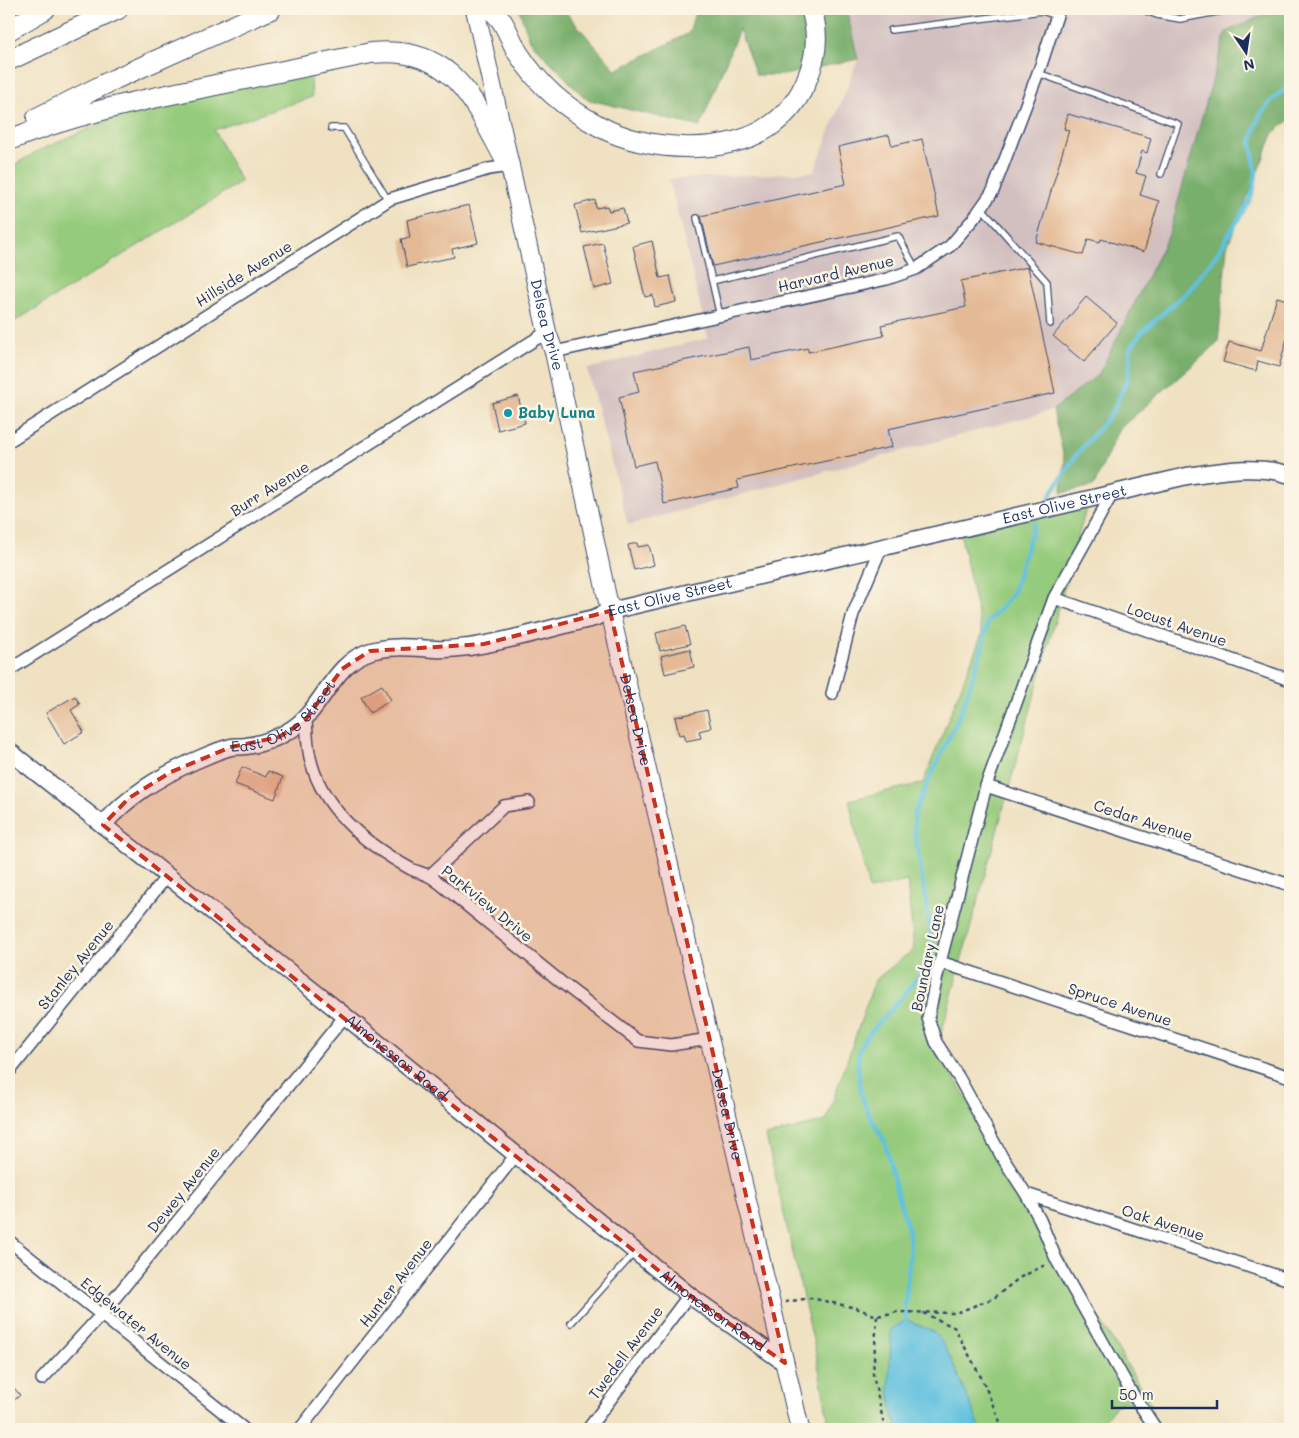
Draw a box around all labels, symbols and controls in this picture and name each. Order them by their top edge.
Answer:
north arrow [1222,28,1272,78]
text: N [1242,55,1256,76]
street label: Hillside Avenue [191,235,295,311]
street label: Harvard Avenue [776,250,896,296]
street label: Delsea Drive [527,277,569,372]
place label: Baby Luna [518,402,596,422]
marker: Baby Luna [502,407,514,419]
street label: Burr Avenue [226,456,313,520]
street label: East Olive Street [1000,479,1128,528]
street label: East Olive Street [606,572,734,620]
street label: Locust Avenue [1125,598,1230,651]
street label: Delsea Drive [616,672,657,768]
street label: East Olive Street [230,675,339,756]
street label: Cedar Avenue [1091,795,1195,845]
street label: Parkview Drive [438,860,537,946]
street label: Boundary Lane [906,903,948,1013]
street label: Stanley Avenue [33,915,118,1014]
street label: Spruce Avenue [1066,978,1175,1030]
street label: Almonesson Road [341,1009,452,1105]
street label: Delsea Drive [708,1066,748,1162]
street label: Dewey Avenue [142,1142,224,1236]
street label: Oak Avenue [1119,1199,1207,1245]
street label: Hunter Avenue [354,1234,436,1331]
street label: Almonesson Road [656,1264,770,1355]
street label: Edgewater Avenue [77,1272,196,1374]
street label: Twedell Avenue [583,1302,667,1403]
scale bar [1112,1378,1216,1410]
text: 50 m [1119,1384,1154,1404]

